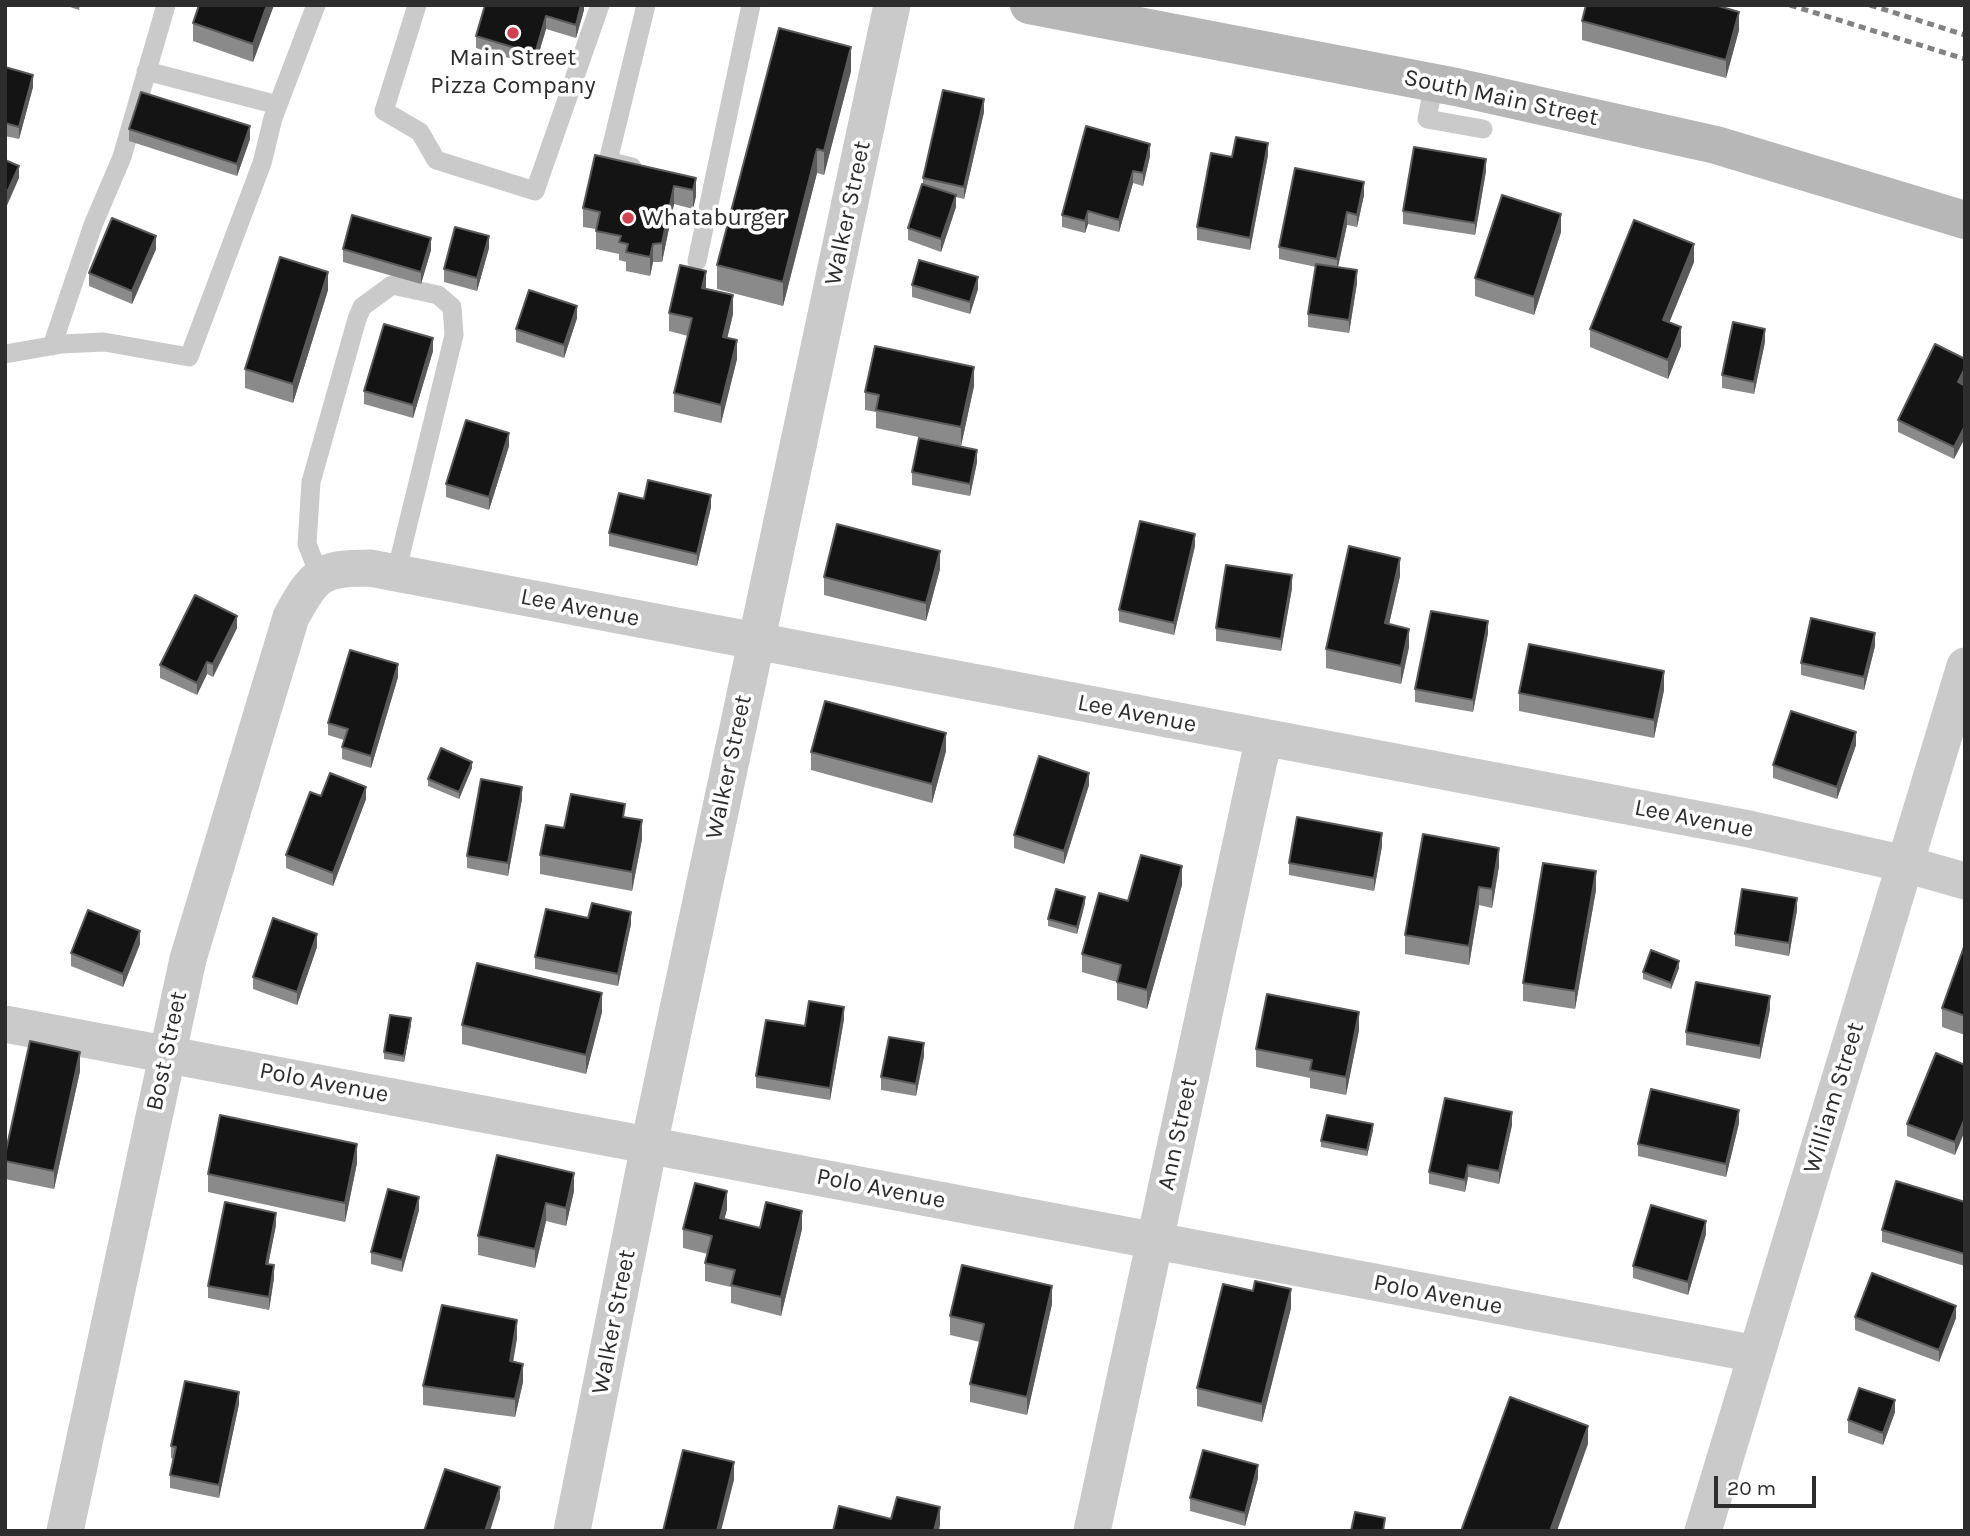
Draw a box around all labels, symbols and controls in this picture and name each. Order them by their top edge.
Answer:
marker: Main Street Pizza Company [505,25,521,41]
place label: Main Street Pizza Company [430,44,596,100]
street label: South Main Street [1401,63,1601,133]
street label: Walker Street [819,138,877,288]
place label: Whataburger [642,204,785,232]
marker: Whataburger [620,210,636,226]
street label: Lee Avenue [518,582,642,634]
street label: Lee Avenue [1075,688,1199,740]
street label: Walker Street [700,692,758,842]
street label: Lee Avenue [1632,793,1756,845]
street label: Bost Street [140,989,194,1113]
street label: William Street [1797,1019,1871,1177]
street label: Polo Avenue [257,1056,391,1110]
street label: Ann Street [1152,1075,1204,1193]
street label: Polo Avenue [814,1162,948,1216]
street label: Walker Street [586,1247,642,1397]
street label: Polo Avenue [1371,1268,1505,1322]
scale bar [1718,1462,1820,1506]
text: 20 m [1727,1476,1776,1500]

